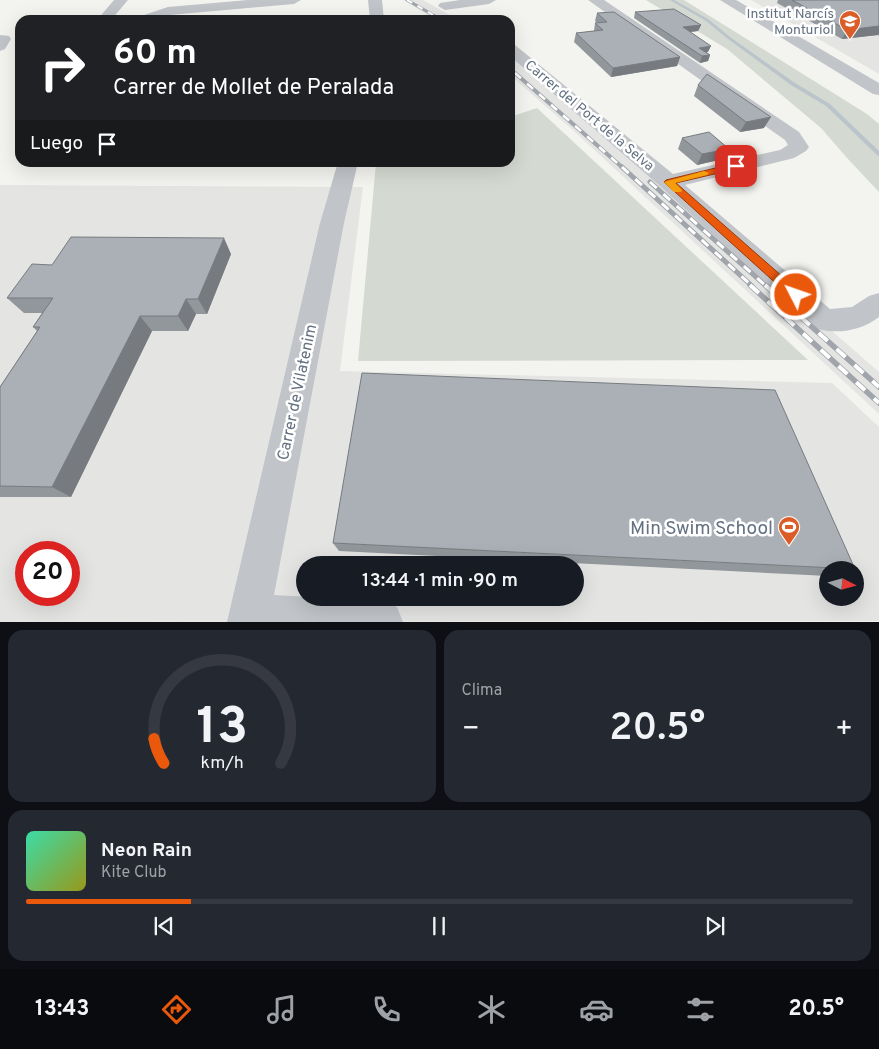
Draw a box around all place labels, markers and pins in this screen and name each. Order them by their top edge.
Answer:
place label: Institut Narcís Monturiol [747,6,834,39]
school or university icon: Institut Narcís Monturiol [838,9,862,40]
pin [715,145,757,187]
sports icon: Min Swim School [777,515,801,546]
place label: Min Swim School [630,517,773,541]

